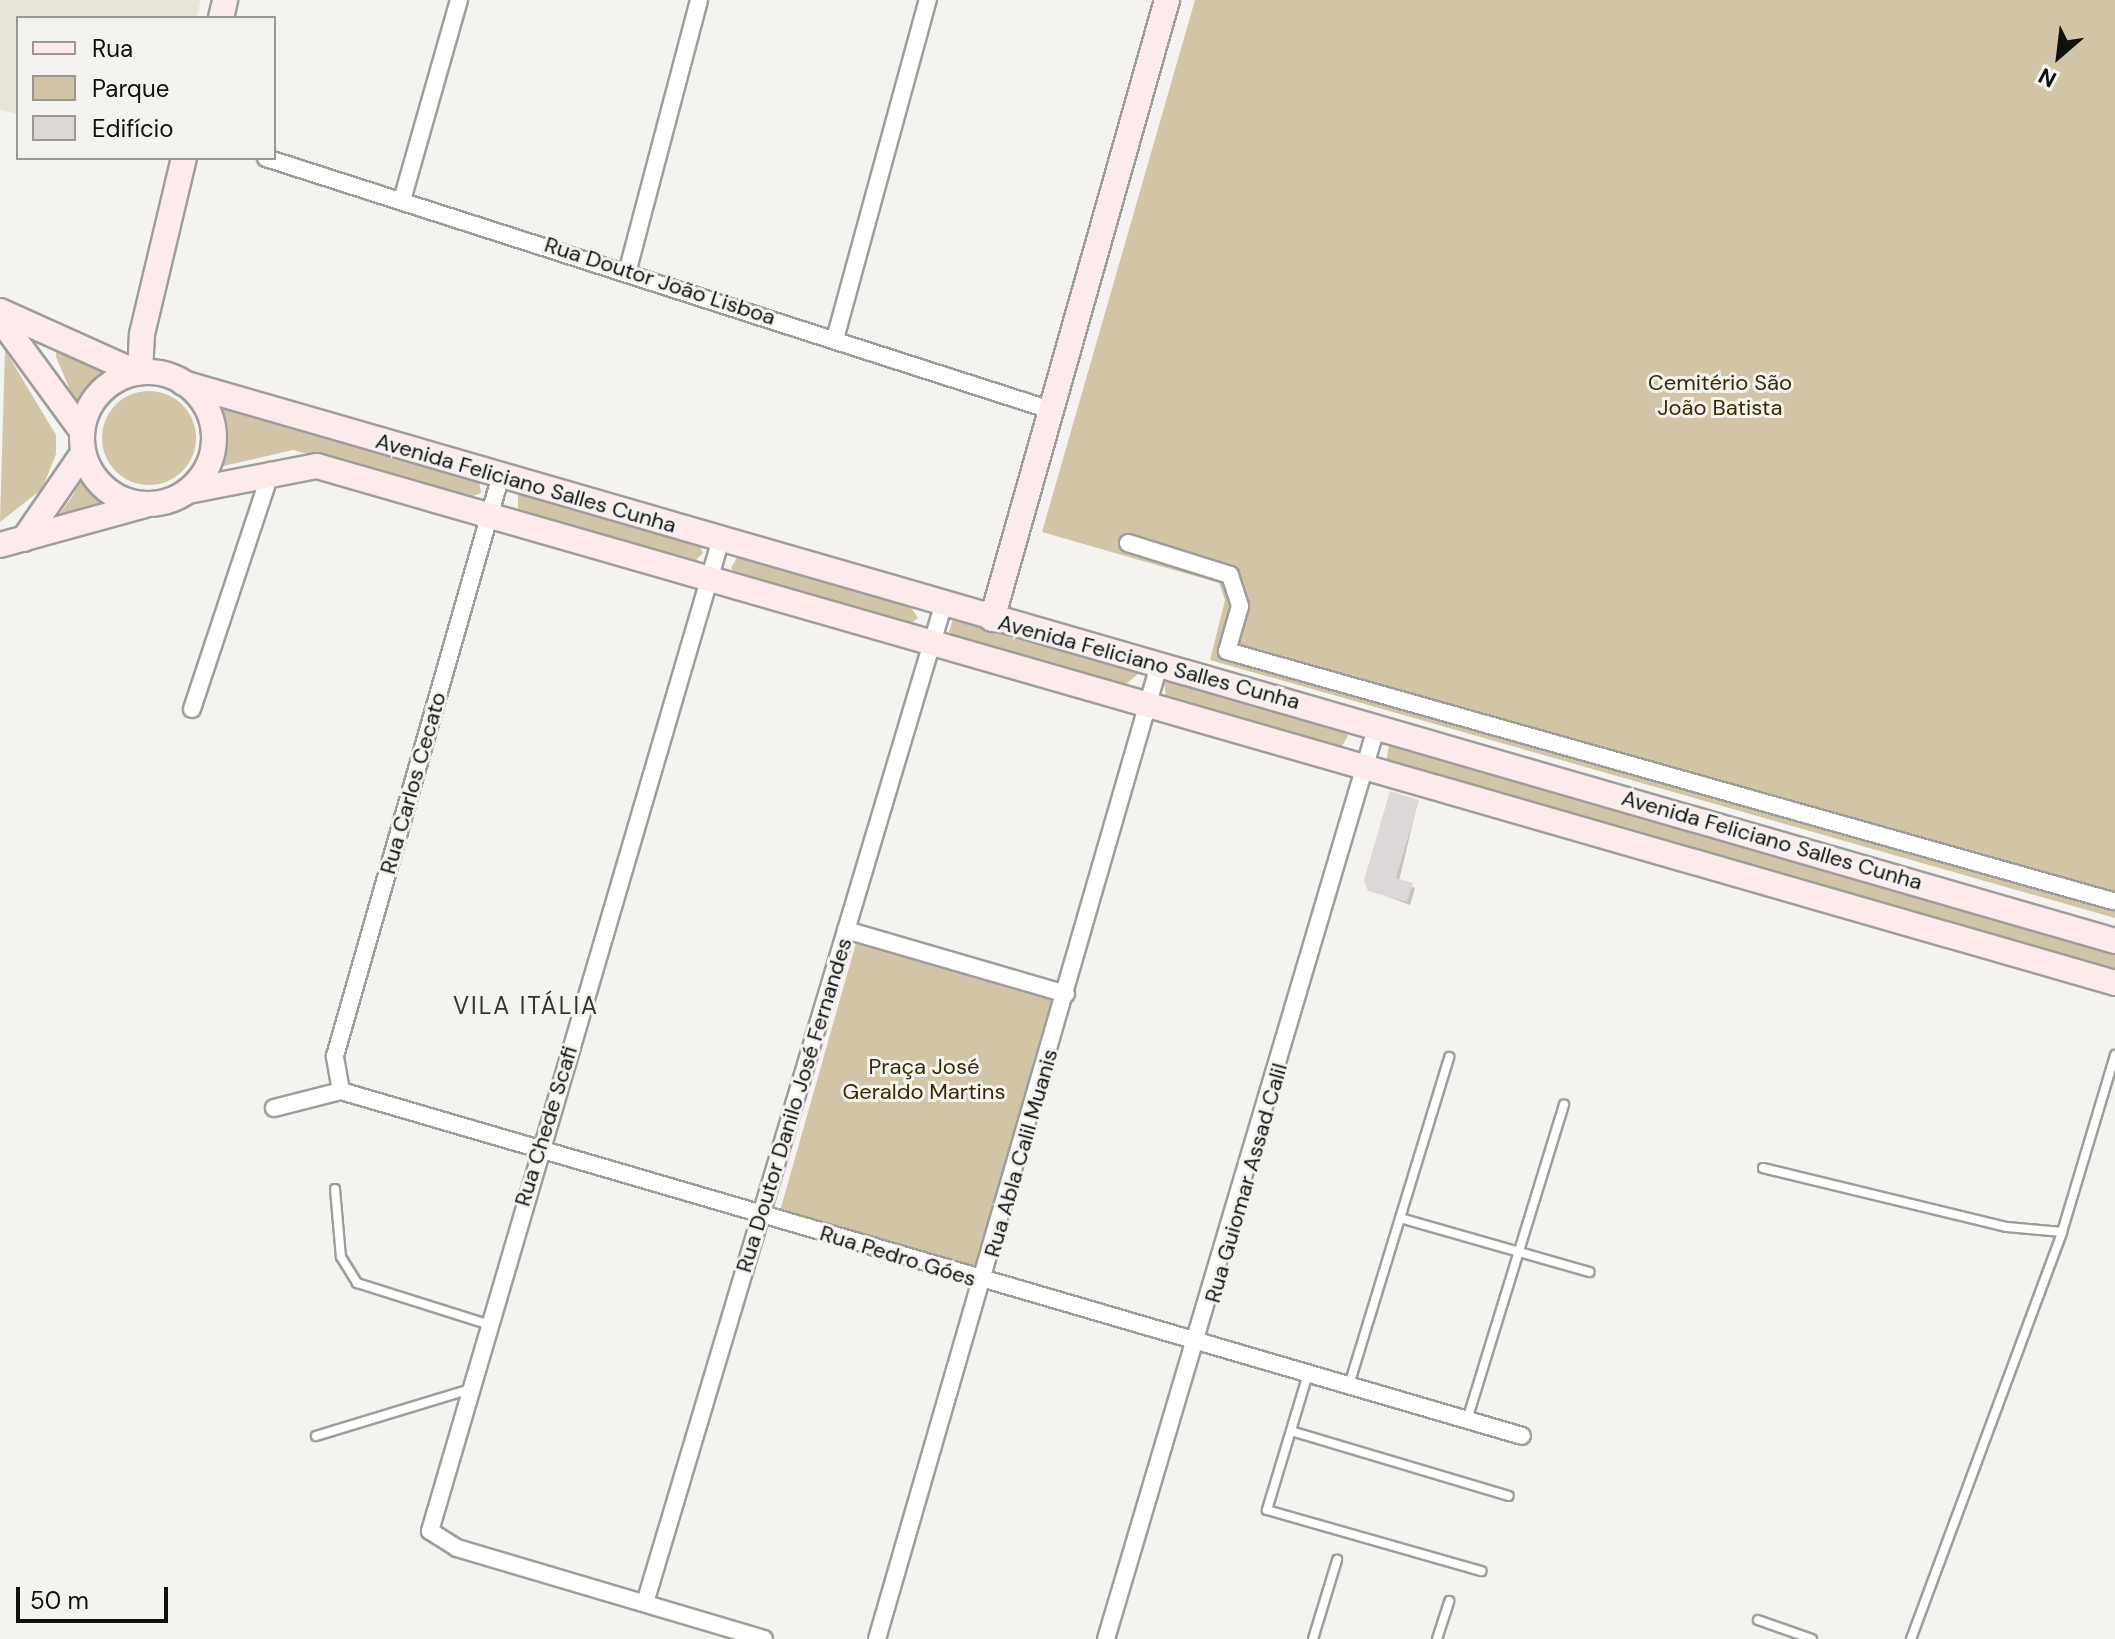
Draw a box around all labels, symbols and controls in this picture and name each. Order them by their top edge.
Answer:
legend [16,16,276,160]
north arrow [2019,16,2099,96]
text: Rua [92,33,133,64]
text: N [2034,61,2061,94]
text: Parque [92,73,169,104]
text: Edifício [92,113,174,144]
street label: Rua Doutor João Lisboa [541,231,779,331]
park label: Cemitério São João Batista [1648,369,1792,420]
street label: Avenida Feliciano Salles Cunha [373,427,679,539]
street label: Avenida Feliciano Salles Cunha [995,609,1303,715]
street label: Rua Carlos Cecato [374,689,452,877]
street label: Avenida Feliciano Salles Cunha [1619,784,1925,896]
street label: Rua Doutor Danilo José Fernandes [730,935,858,1275]
district label: VILA ITÁLIA [453,992,599,1020]
street label: Rua Chede Scafi [509,1043,583,1209]
street label: Rua Abla Calil Muanis [979,1046,1063,1260]
park label: Praça José Geraldo Martins [842,1053,1006,1104]
street label: Rua Guiomar Assad Calil [1199,1060,1293,1306]
street label: Rua Pedro Góes [817,1220,979,1292]
scale bar [20,1571,172,1621]
text: 50 m [30,1585,89,1616]

